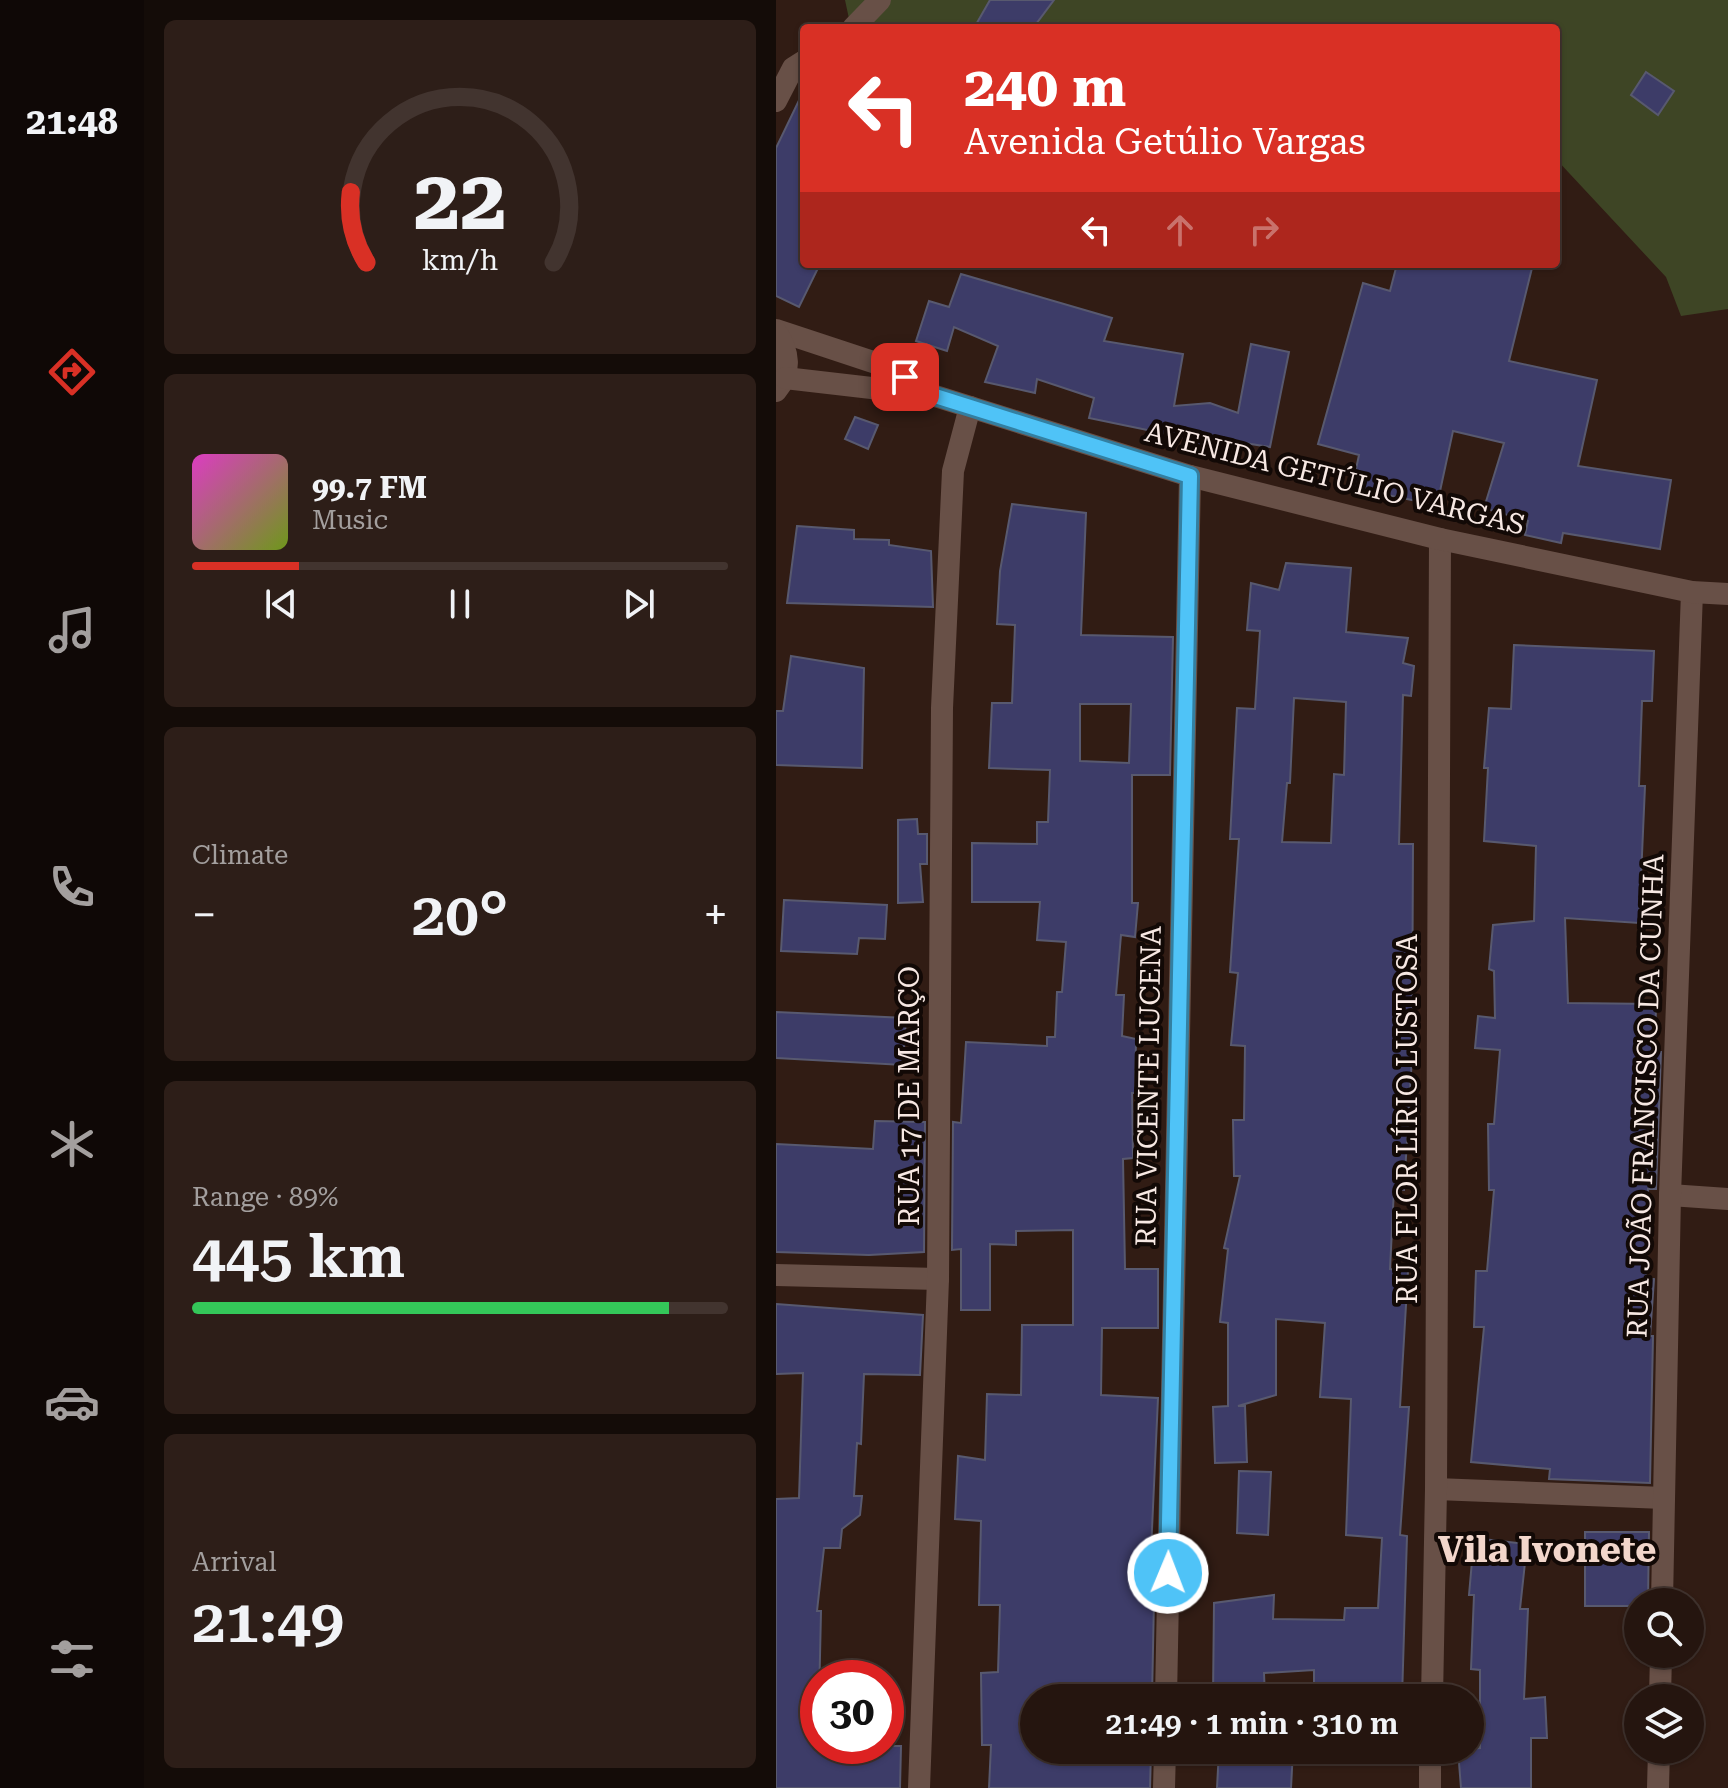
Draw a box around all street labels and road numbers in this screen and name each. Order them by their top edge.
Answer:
street label: AVENIDA GETÚLIO VARGAS [1142,414,1528,542]
street label: RUA JOÃO FRANCISCO DA CUNHA [1620,853,1670,1338]
street label: RUA VICENTE LUCENA [1129,925,1168,1246]
street label: RUA FLOR LÍRIO LUSTOSA [1390,933,1424,1304]
street label: RUA 17 DE MARÇO [893,966,926,1226]

